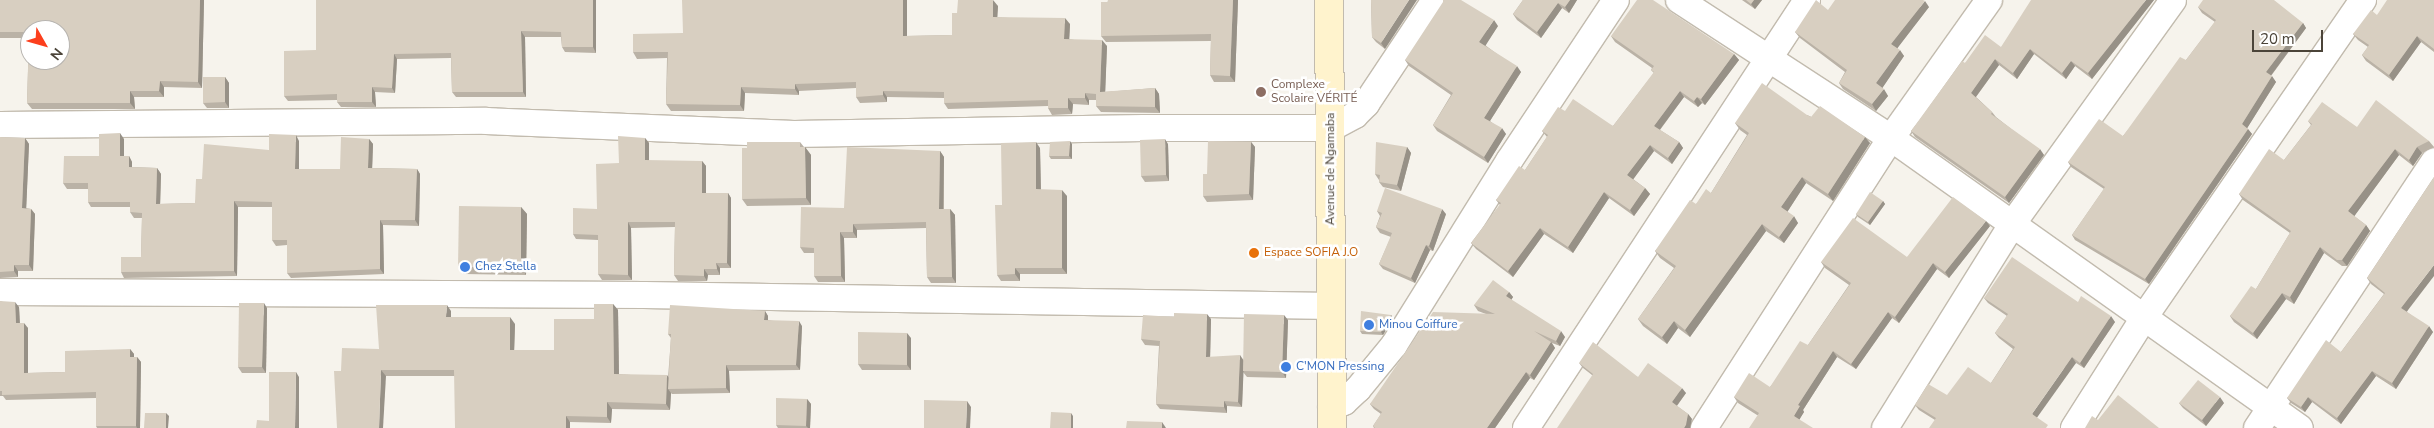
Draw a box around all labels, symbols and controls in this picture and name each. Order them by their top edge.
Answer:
north arrow [20,20,70,70]
scale bar [2254,20,2325,52]
text: 20 m [2260,29,2295,49]
text: N [46,44,67,64]
place label: Complexe Scolaire VÉRITÉ [1271,78,1357,106]
marker: Complexe Scolaire VÉRITÉ [1255,86,1267,98]
street label: Avenue de Ngamaba [1324,113,1338,225]
place label: Espace SOFIA J.O [1264,246,1358,260]
marker: Espace SOFIA J.O [1248,247,1260,259]
place label: Chez Stella [475,260,536,274]
marker: Chez Stella [459,261,471,273]
place label: Minou Coiffure [1379,318,1458,332]
marker: Minou Coiffure [1363,319,1375,331]
place label: C'MON Pressing [1296,360,1384,374]
marker: C'MON Pressing [1280,361,1292,373]

